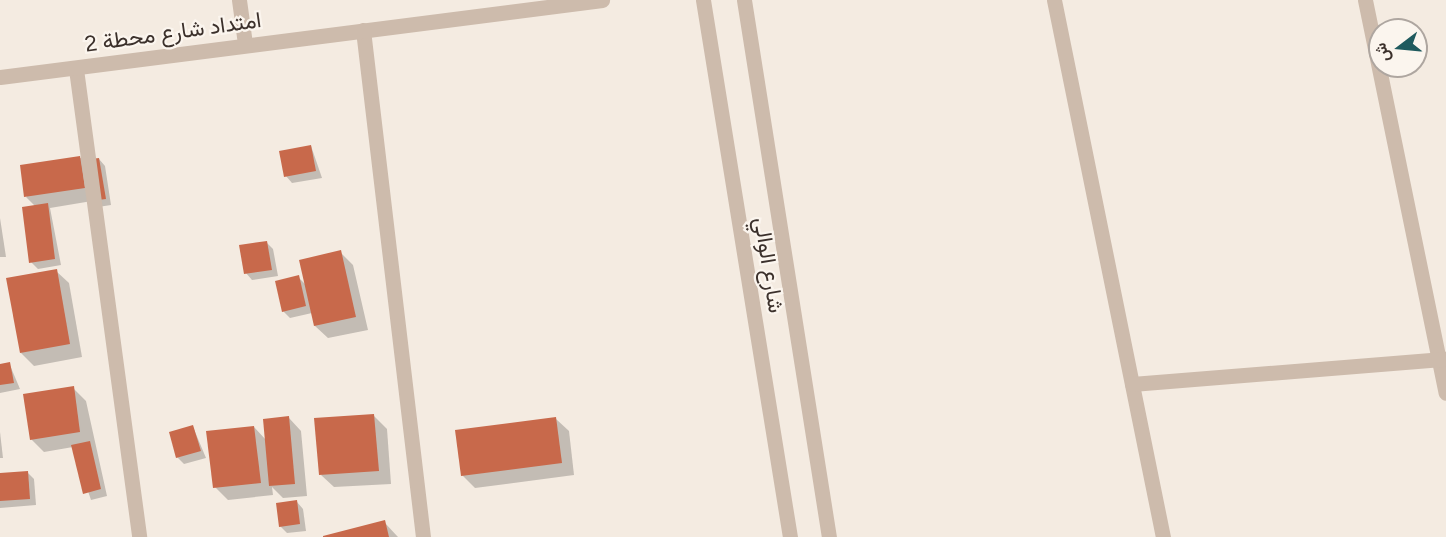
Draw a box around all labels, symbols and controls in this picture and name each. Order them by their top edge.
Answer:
street label: امتداد شارع محطة 2 [83,7,263,57]
north arrow [1368,18,1428,78]
text: ش [1370,41,1394,64]
street label: شارع الوالي [748,215,790,315]

